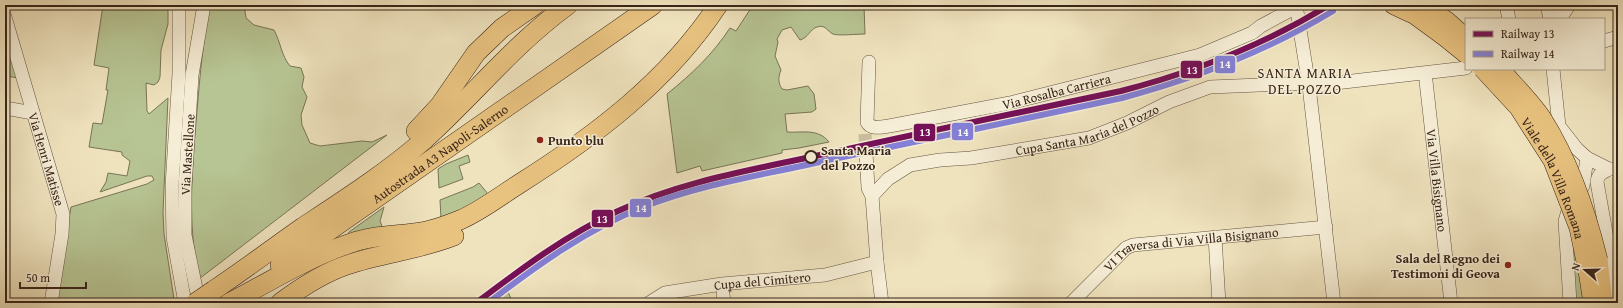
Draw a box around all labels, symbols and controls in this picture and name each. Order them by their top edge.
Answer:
legend [1465,18,1605,70]
text: Railway 13 [1501,25,1555,42]
text: Railway 14 [1501,45,1555,62]
line badge: 14 [1214,55,1236,74]
text: 14 [1219,56,1231,72]
line badge: 13 [1180,60,1203,79]
text: 13 [1186,62,1198,78]
district label: SANTA MARIA DEL POZZO [1258,63,1352,99]
street label: Via Rosalba Carriera [1001,68,1113,114]
street label: Autostrada A3 Napoli-Salerno [368,99,512,208]
street label: Cupa Santa Maria del Pozzo [1014,99,1162,160]
street label: Via Henri Matisse [24,110,70,208]
street label: Via Mastellone [176,113,199,195]
street label: Viale della Villa Romana [1517,113,1590,241]
line badge: 14 [951,122,974,141]
line badge: 13 [913,123,936,142]
text: 13 [919,124,931,140]
text: 14 [957,124,969,140]
street label: Via Villa Bisignano [1422,128,1452,233]
place label: Punto blu [548,131,605,150]
marker: Punto blu [535,135,545,145]
place label: Santa Maria del Pozzo [821,141,891,175]
marker: Santa Maria del Pozzo [804,150,818,164]
line badge: 14 [629,198,652,218]
text: 14 [635,200,647,216]
line badge: 13 [591,209,614,228]
text: 13 [596,211,608,227]
street label: VI Traversa di Via Villa Bisignano [1099,222,1280,275]
place label: Sala del Regno dei Testimoni di Geova [1391,249,1500,283]
north arrow [1565,250,1605,290]
marker: Sala del Regno dei Testimoni di Geova [1503,260,1513,270]
text: N [1567,260,1585,273]
scale bar [20,264,86,290]
street label: Cupa del Cimitero [712,267,812,295]
text: 50 m [26,269,50,286]

